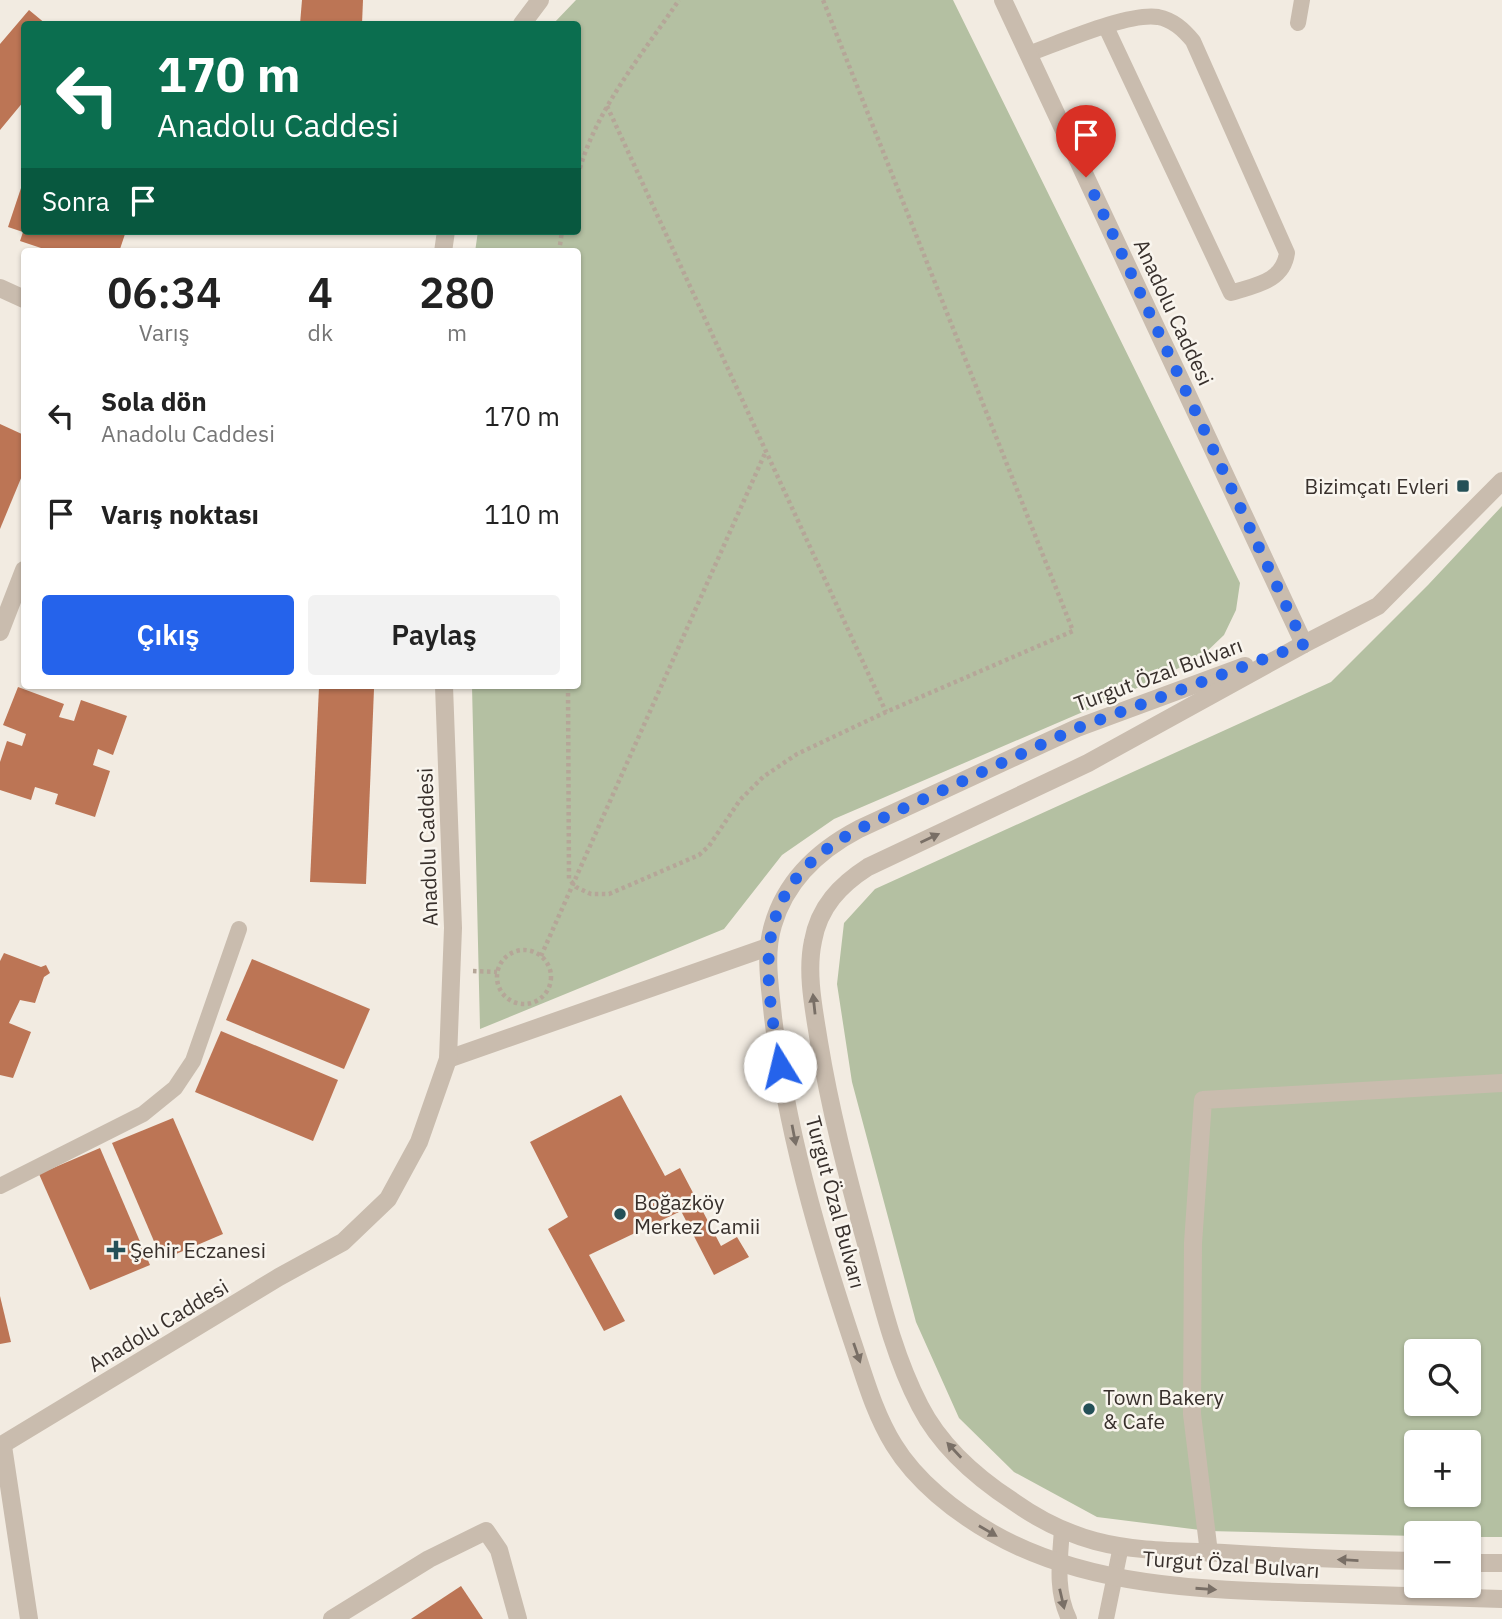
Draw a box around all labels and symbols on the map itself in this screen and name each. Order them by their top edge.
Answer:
pin [1056,105,1116,177]
street label: Anadolu Caddesi [1128,234,1220,390]
place label: Bizimçatı Evleri [1305,472,1449,500]
marker: Bizimçatı Evleri [1455,478,1471,494]
street label: Turgut Özal Bulvarı [1070,631,1246,717]
street label: Anadolu Caddesi [410,767,444,927]
one-way arrow [920,832,940,844]
one-way arrow [808,993,819,1015]
position arrow [743,1029,817,1103]
street label: Turgut Özal Bulvarı [800,1113,872,1291]
one-way arrow [788,1124,799,1146]
place label: Boğazköy Merkez Camii [634,1188,760,1240]
marker: Boğazköy Merkez Camii [612,1206,628,1222]
place label: Şehir Eczanesi [130,1236,266,1264]
marker: Şehir Eczanesi [108,1242,124,1258]
street label: Anadolu Caddesi [83,1272,233,1378]
one-way arrow [852,1343,863,1364]
place label: Town Bakery & Cafe [1103,1383,1224,1435]
marker: Town Bakery & Cafe [1081,1401,1097,1417]
one-way arrow [945,1442,962,1459]
one-way arrow [979,1525,998,1537]
street label: Turgut Özal Bulvarı [1142,1544,1320,1584]
one-way arrow [1336,1554,1358,1565]
one-way arrow [1195,1584,1217,1595]
one-way arrow [1057,1588,1068,1610]

